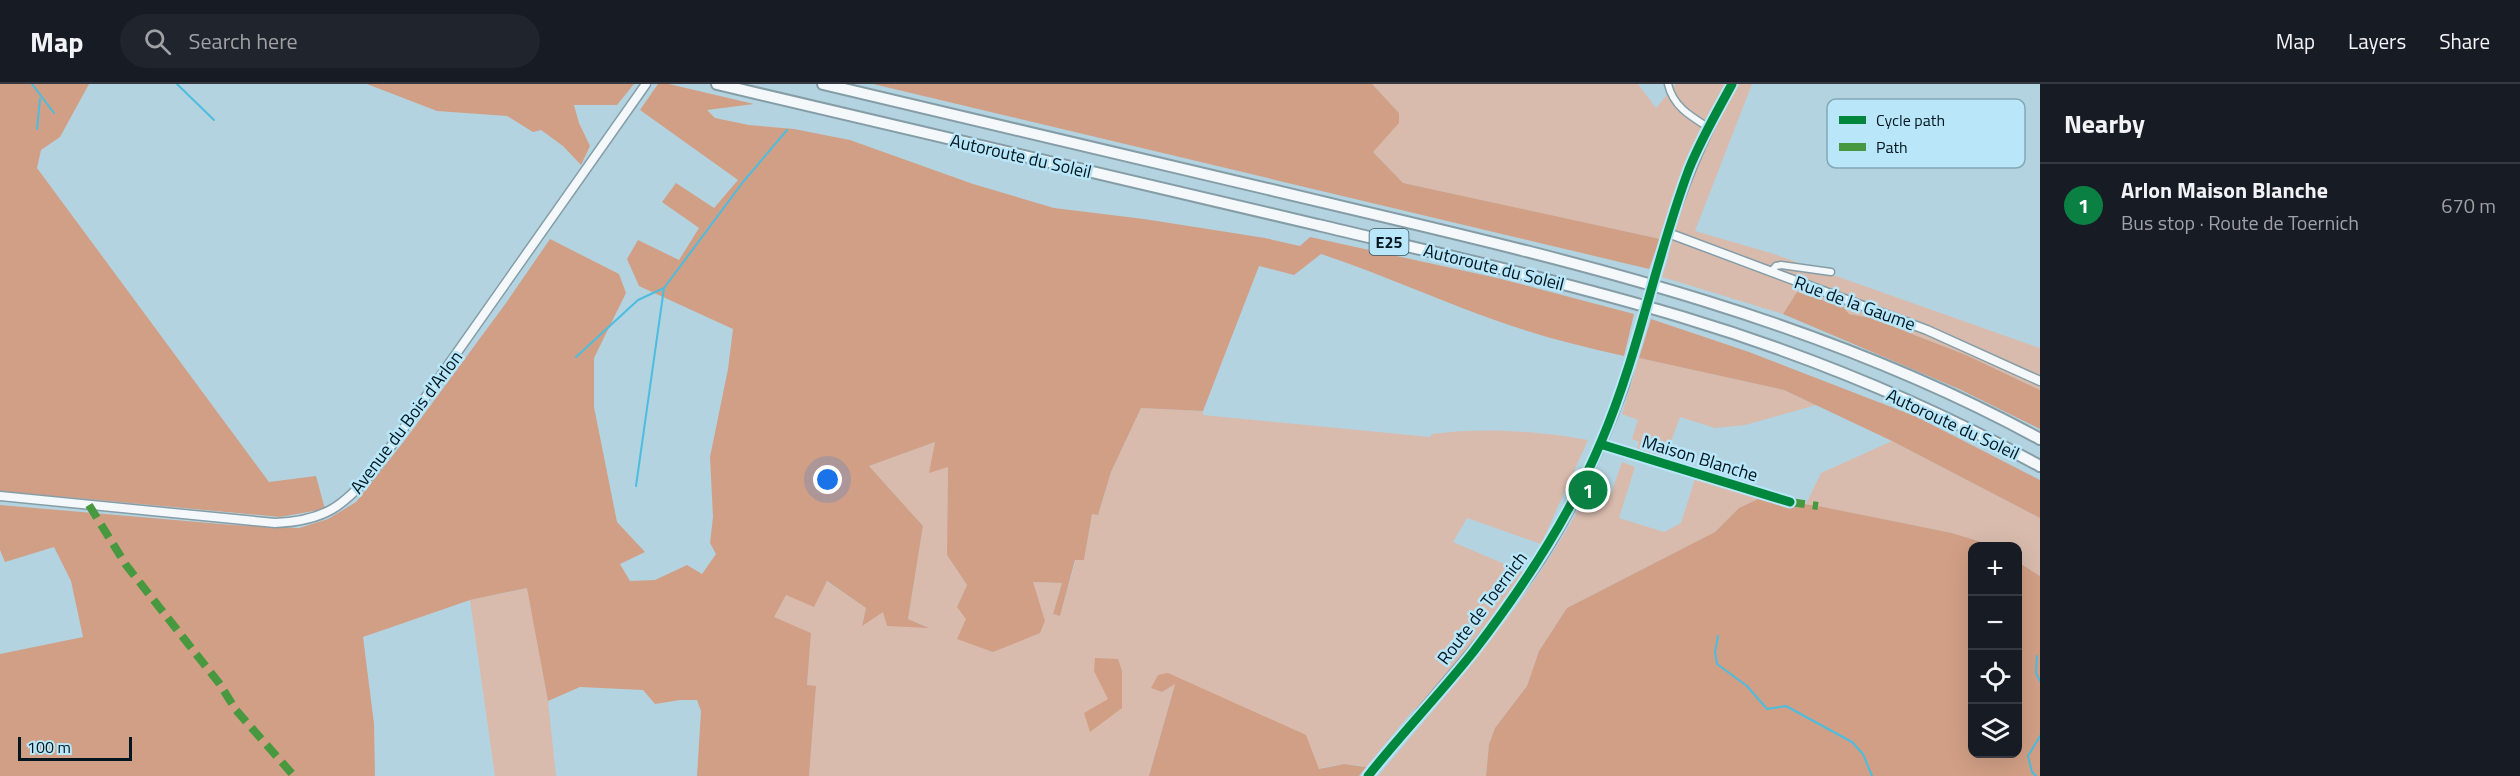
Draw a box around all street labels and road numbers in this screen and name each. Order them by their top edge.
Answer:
street label: Autoroute du Soleil [948,127,1094,185]
road number: E25 [1370,229,1408,255]
street label: Autoroute du Soleil [1421,236,1567,298]
street label: Rue de la Gaume [1791,269,1919,337]
street label: Avenue du Bois d'Arlon [343,345,469,499]
street label: Autoroute du Soleil [1882,381,2024,467]
street label: Maison Blanche [1639,428,1761,488]
street label: Route de Toernich [1430,546,1534,670]

